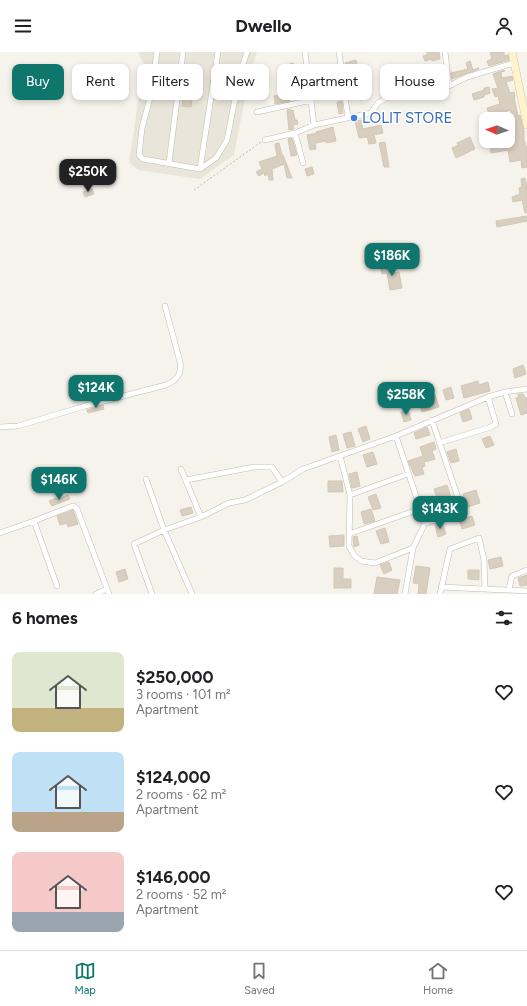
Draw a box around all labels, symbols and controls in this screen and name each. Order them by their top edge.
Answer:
icon: menu [12,15,34,37]
text: Dwello [235,15,292,37]
icon: person [493,15,515,37]
chip: Buy [12,64,64,100]
chip: Rent [72,64,129,100]
chip: Filters [137,64,203,100]
chip: New [211,64,269,100]
chip: Apartment [277,64,372,100]
chip: House [380,64,449,100]
place label: LOLIT STORE [362,109,452,127]
north arrow [479,112,515,148]
map controls [479,112,515,148]
marker: LOLIT STORE [349,113,359,123]
pin: $250K [60,159,116,193]
text: $250K [68,164,108,179]
pin: $186K [364,243,420,277]
text: $186K [374,248,410,263]
pin: $124K [68,375,124,409]
text: $124K [77,380,115,395]
pin: $258K [378,382,434,416]
text: $258K [387,387,425,402]
pin: $146K [31,467,87,501]
text: $146K [40,472,78,487]
pin: $143K [412,496,468,530]
text: $143K [422,501,458,516]
icon: filters [493,607,515,629]
text: 6 homes [12,608,78,628]
text: $250,000 [136,667,214,687]
icon: home [44,668,92,716]
icon: heart [493,681,515,703]
text: 3 rooms · 101 m² [136,687,231,702]
text: Apartment [136,702,199,717]
text: $124,000 [136,767,211,787]
icon: home [44,768,92,816]
icon: heart [493,781,515,803]
text: 2 rooms · 62 m² [136,787,226,802]
text: Apartment [136,802,199,817]
text: $146,000 [136,867,211,887]
icon: home [44,868,92,916]
icon: heart [493,881,515,903]
text: 2 rooms · 52 m² [136,887,227,902]
text: Apartment [136,902,199,917]
tab: Map [74,960,96,997]
tab: Saved [244,960,275,997]
tab: Home [423,960,453,997]

